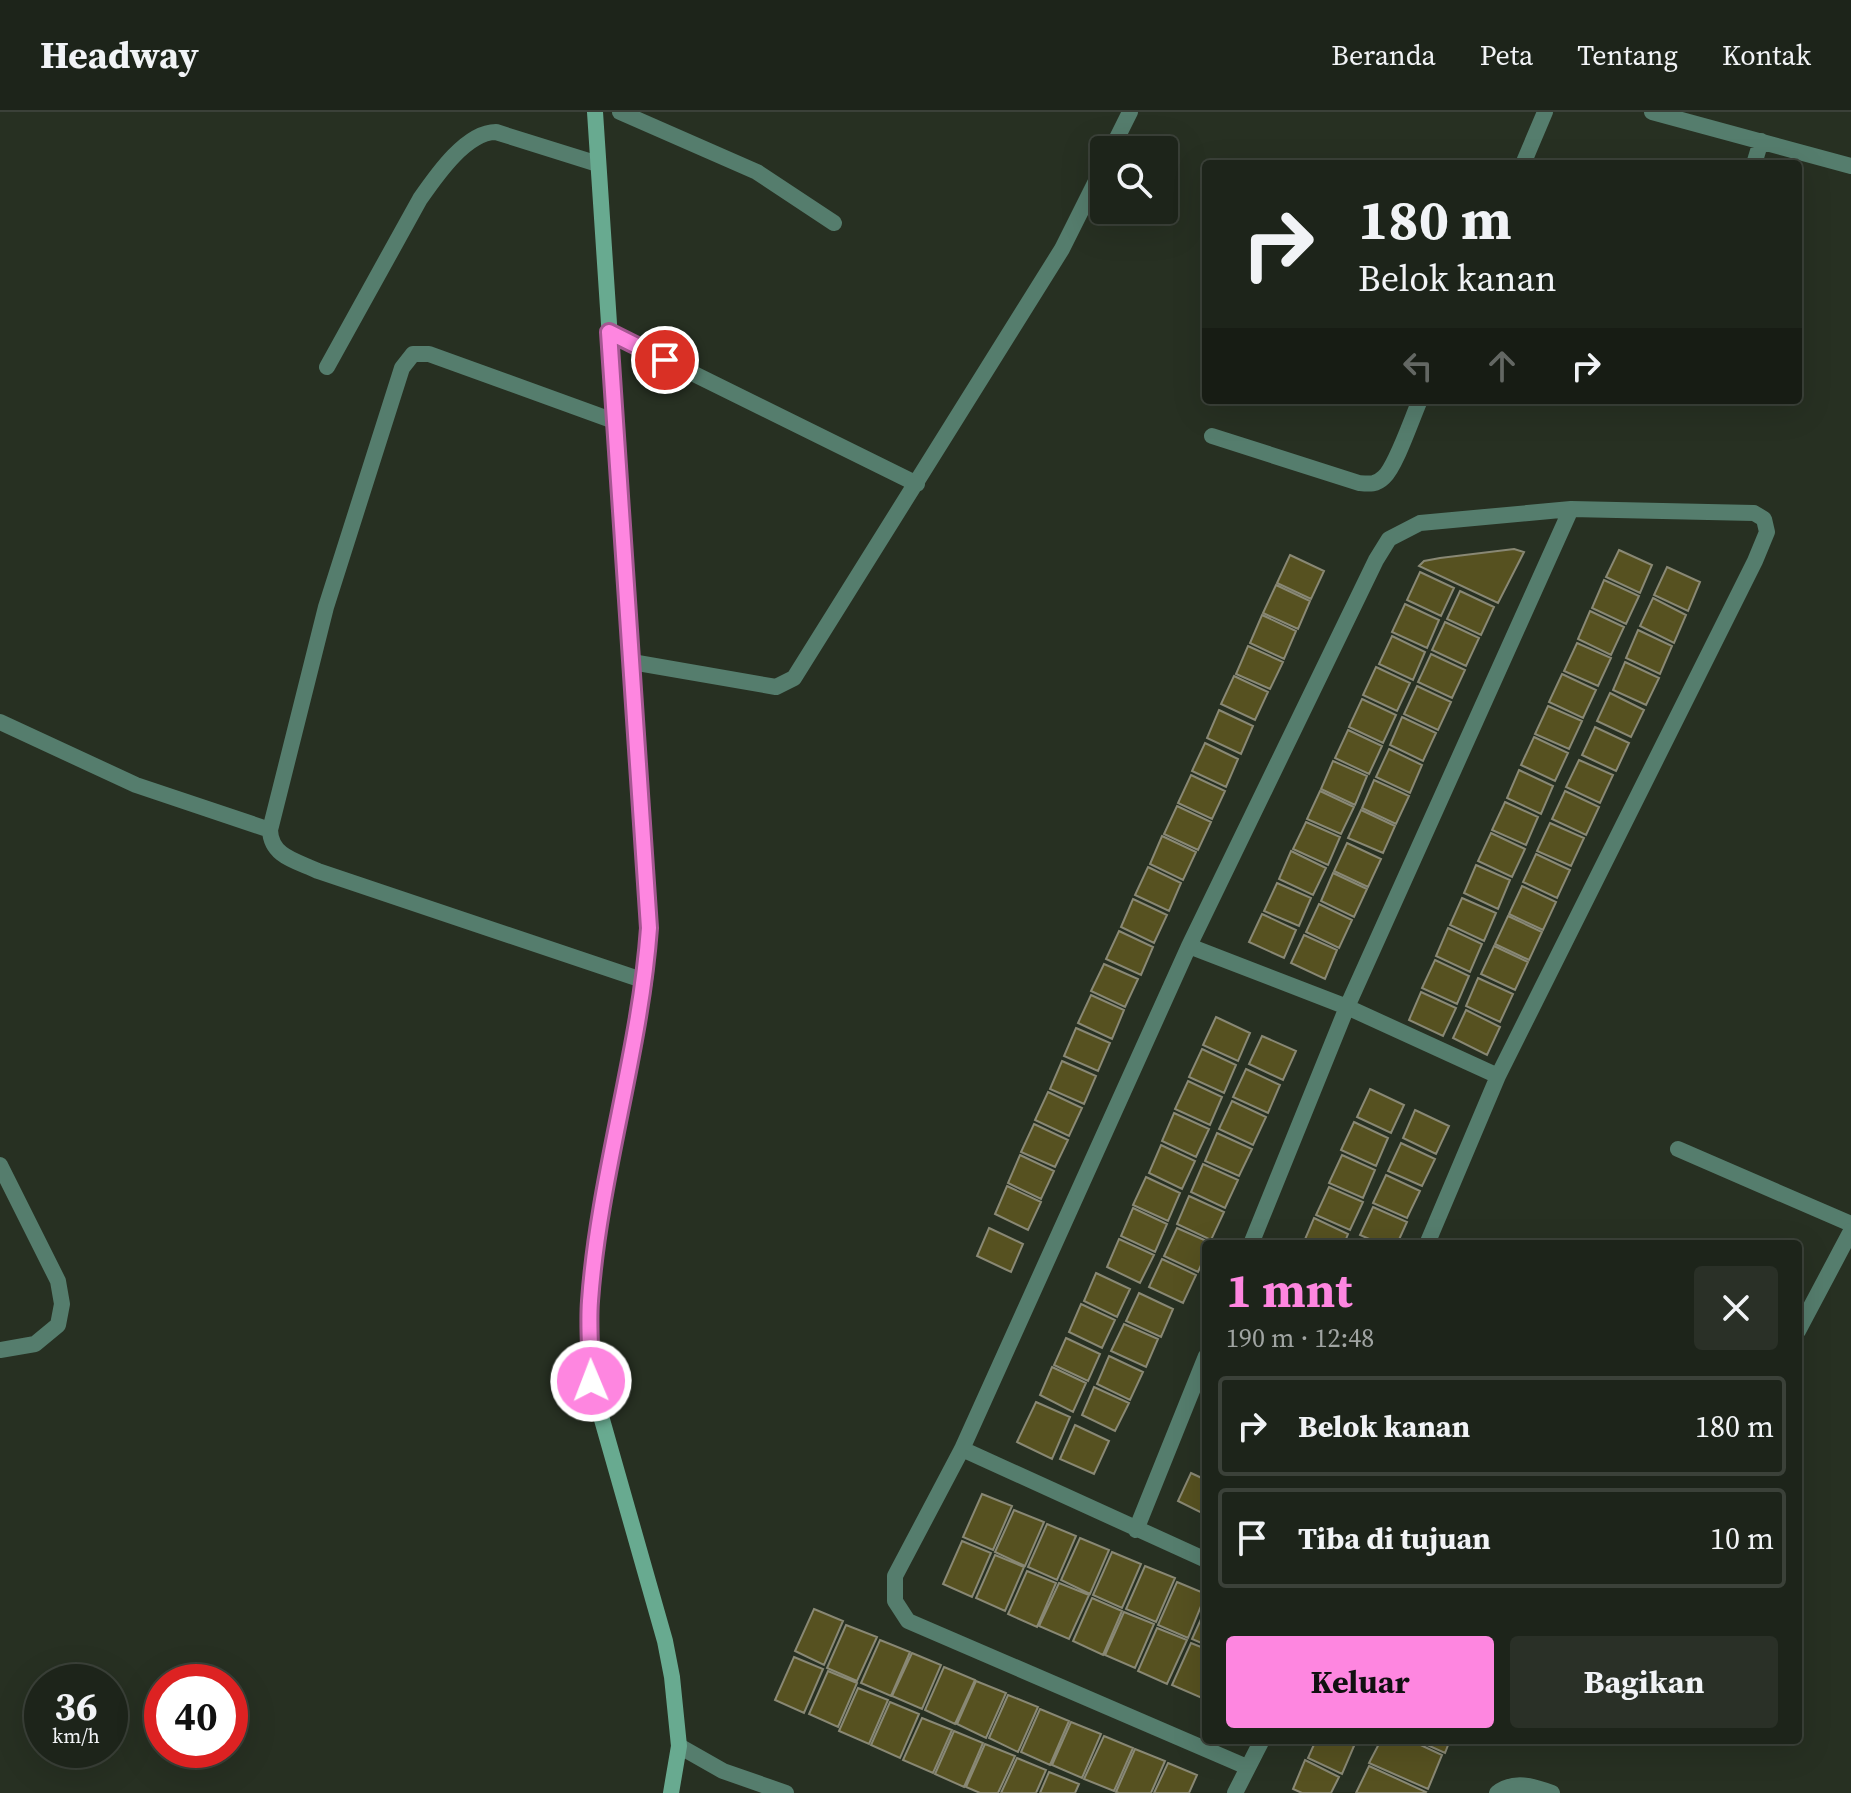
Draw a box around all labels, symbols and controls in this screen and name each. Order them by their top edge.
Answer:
text: Headway [40,29,199,81]
text: Beranda [1331,36,1436,74]
text: Peta [1480,36,1533,74]
text: Tentang [1577,36,1678,74]
text: Kontak [1722,36,1811,74]
map controls [1090,136,1178,224]
button: search [1090,136,1178,224]
text: 180 m [1358,181,1512,258]
icon: right [1226,192,1330,296]
text: Belok kanan [1358,254,1556,303]
pin [631,326,699,394]
icon: arrive [643,338,687,382]
icon: left [1396,344,1440,388]
icon: ahead [1480,344,1524,388]
icon: right [1564,344,1608,388]
text: 1 mnt [1226,1257,1352,1323]
button: close [1694,1266,1778,1350]
text: 190 m · 12:48 [1226,1320,1374,1356]
position arrow [549,1339,633,1423]
icon: right [1230,1404,1274,1448]
text: Belok kanan [1298,1406,1470,1447]
text: 180 m [1695,1406,1774,1447]
icon: arrive [1230,1516,1274,1560]
text: Tiba di tujuan [1298,1518,1491,1559]
text: 10 m [1710,1518,1774,1559]
button: Keluar [1226,1636,1494,1728]
button: Bagikan [1510,1636,1778,1728]
speed limit sign: 40 [144,1664,248,1768]
text: 36 [54,1679,98,1733]
text: km/h [52,1722,100,1750]

